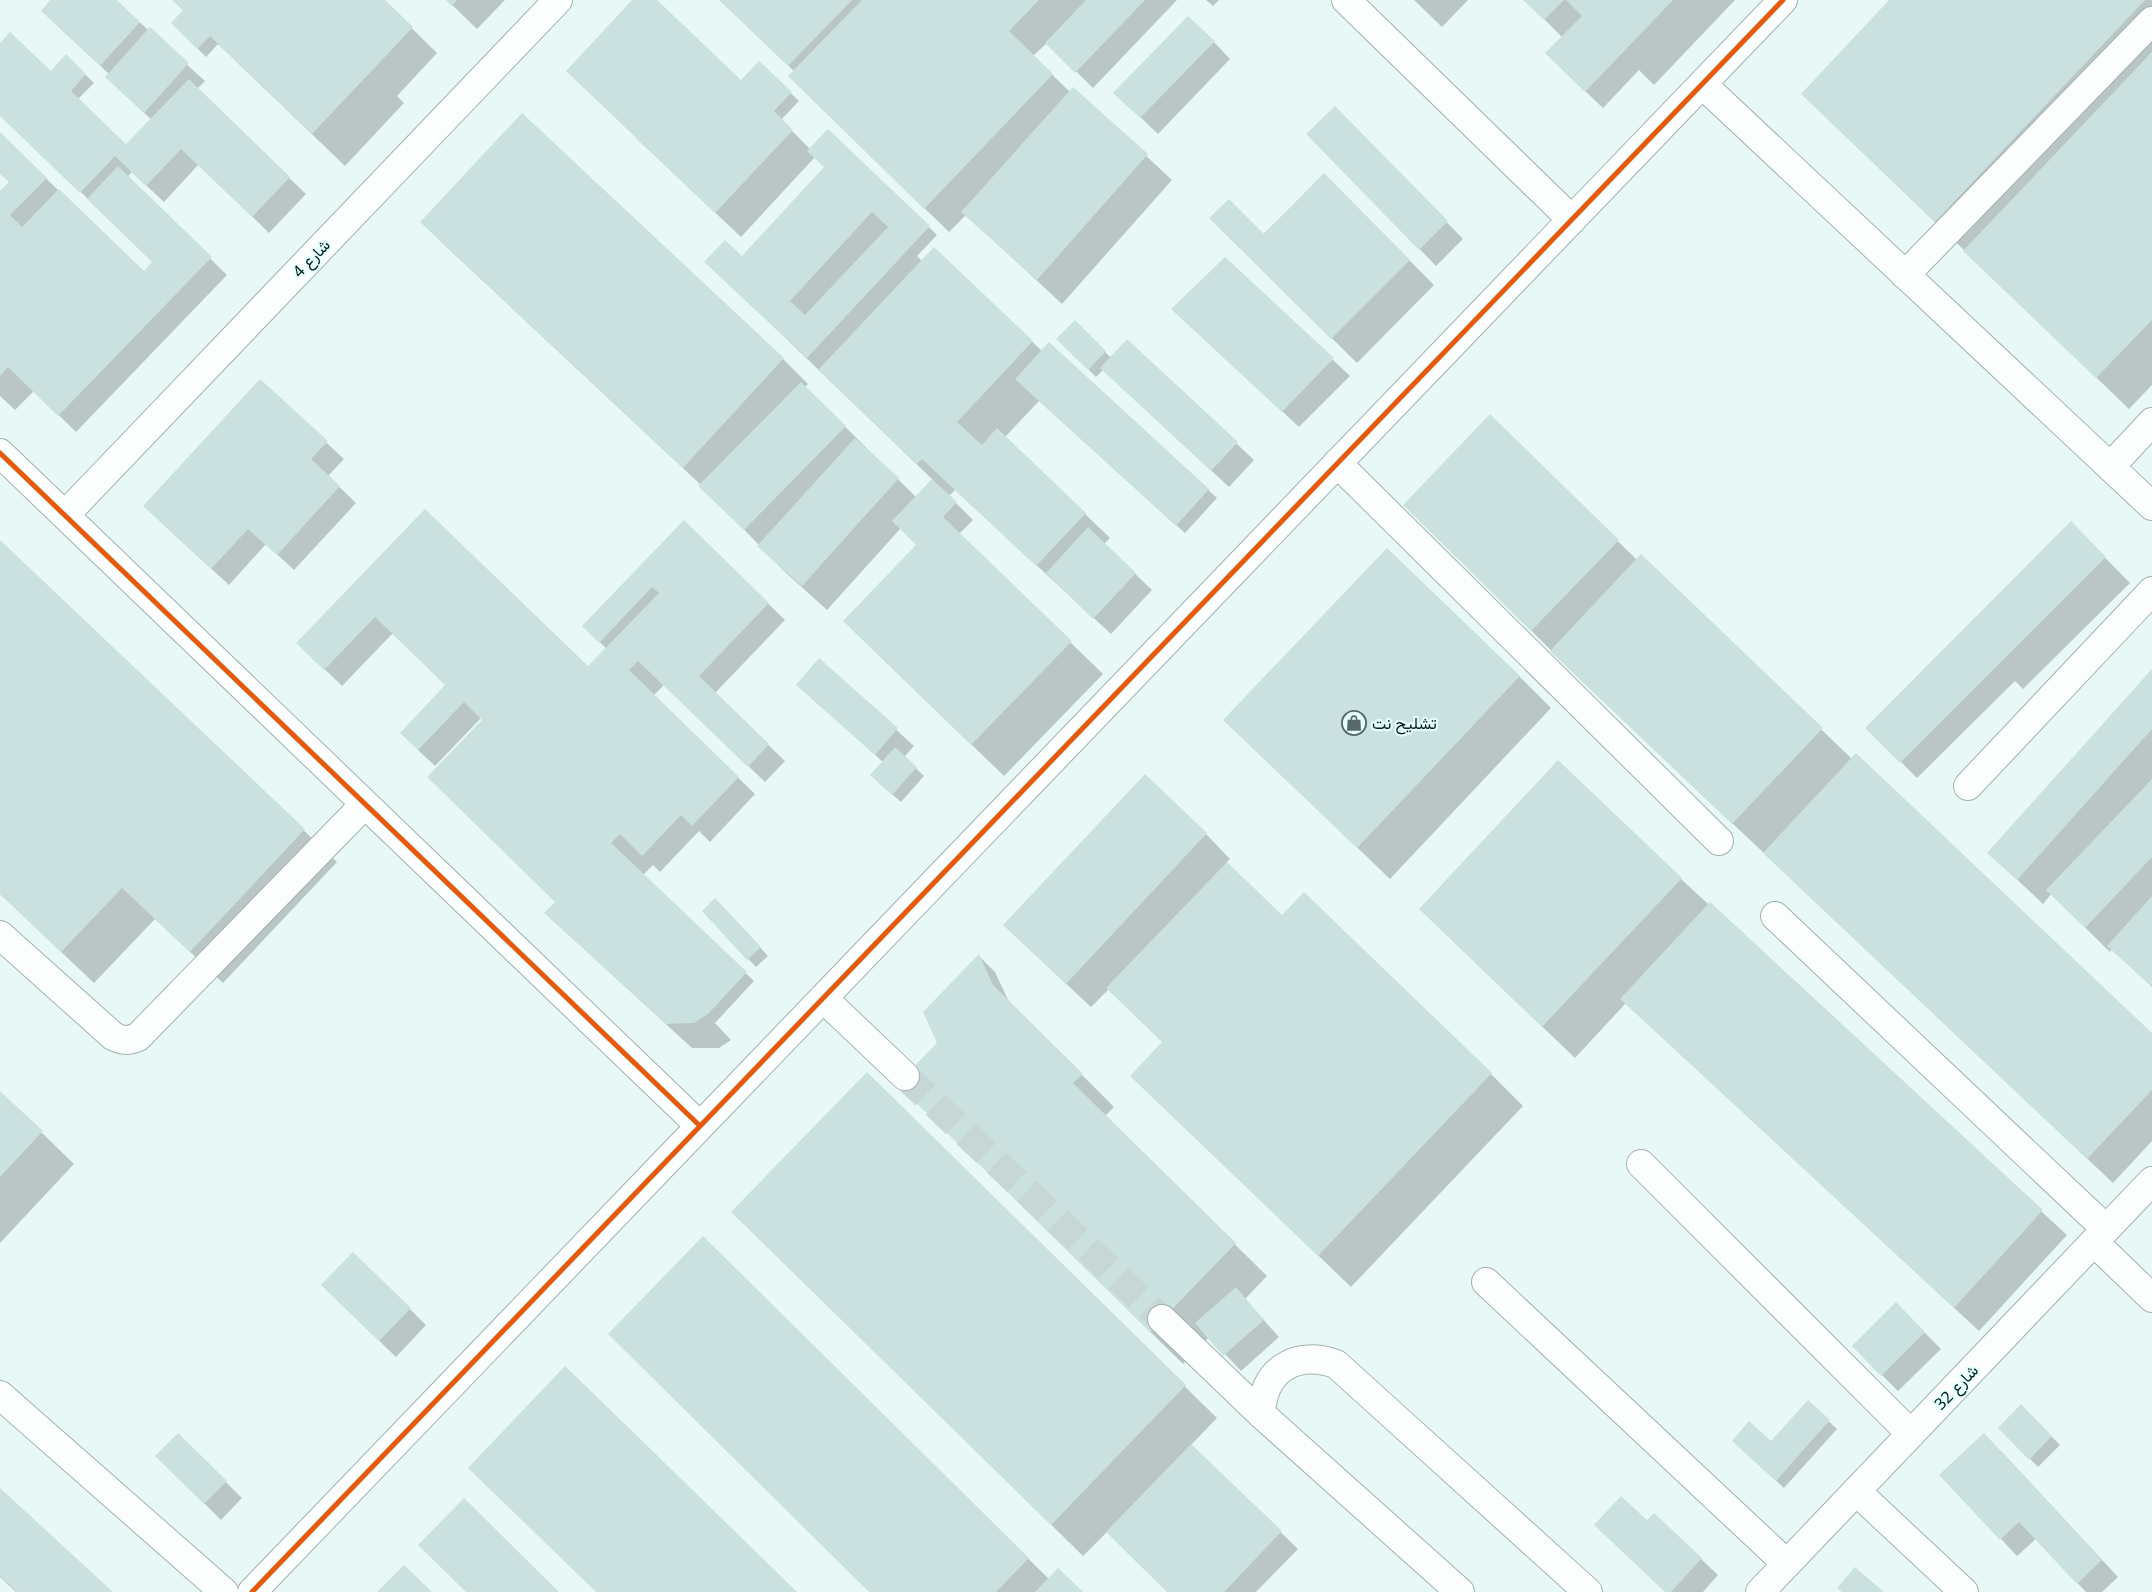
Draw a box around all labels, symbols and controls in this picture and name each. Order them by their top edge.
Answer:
street label: شارع 4 [287,234,335,283]
shop icon: تشليح نت [1341,710,1367,736]
place label: تشليح نت [1372,712,1437,735]
street label: شارع 32 [1929,1360,1984,1415]

